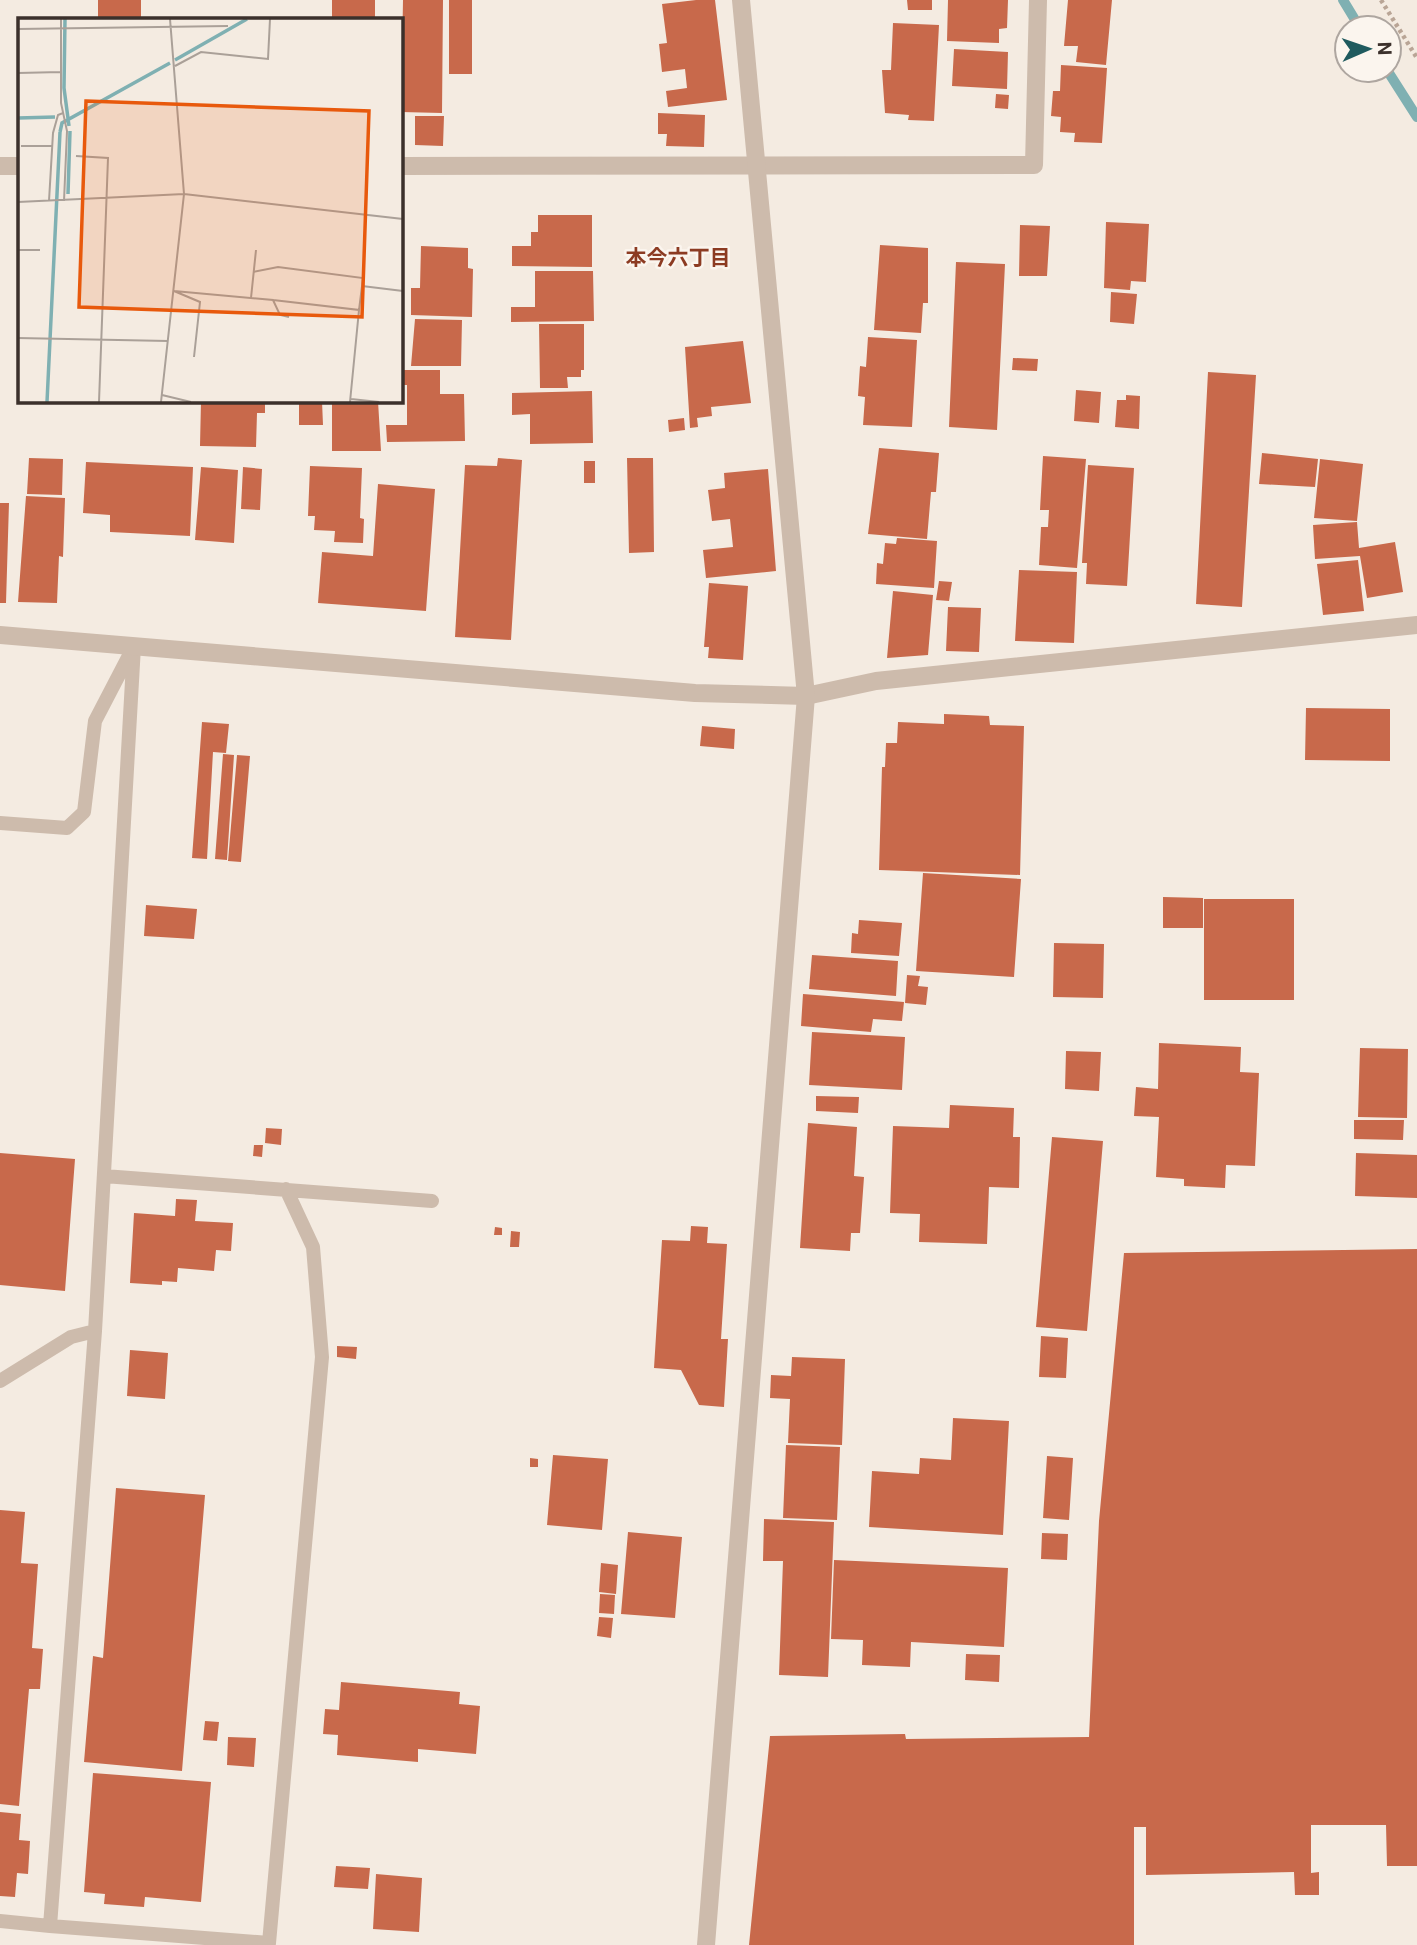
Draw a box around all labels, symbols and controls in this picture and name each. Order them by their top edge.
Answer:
north arrow [1333,14,1403,84]
inset map [18,18,402,402]
text: N [1373,41,1396,56]
district label: 本今六丁目 [626,246,731,270]

